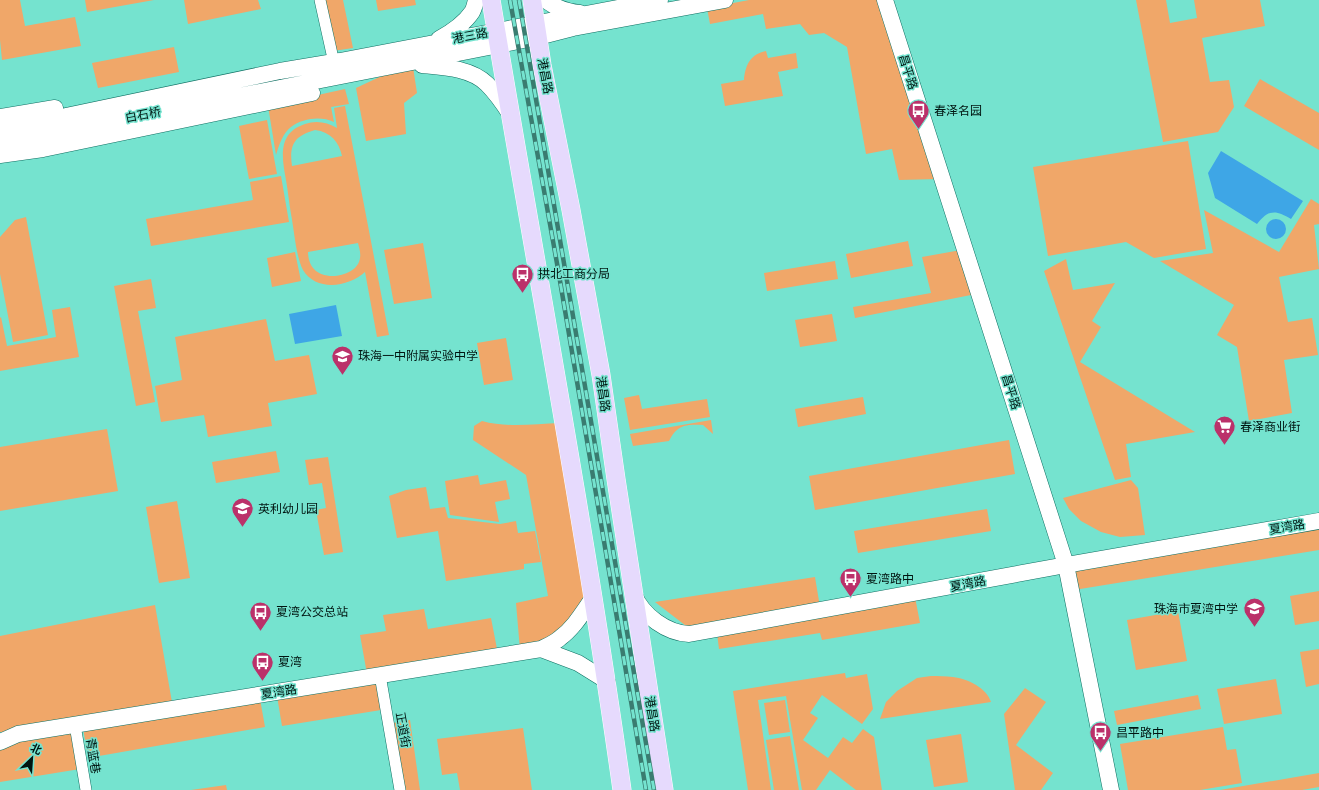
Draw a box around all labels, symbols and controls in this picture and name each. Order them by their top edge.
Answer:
street label: 港三路 [451,26,489,46]
street label: 昌平路 [896,53,920,91]
street label: 港昌路 [535,57,555,95]
bus stop icon: 春泽名园 [906,98,932,131]
place label: 春泽名园 [934,104,982,118]
street label: 白石桥 [124,105,162,125]
bus stop icon: 拱北工商分局 [510,261,536,294]
place label: 拱北工商分局 [538,267,610,281]
school or university icon: 珠海一中附属实验中学 [329,343,355,376]
place label: 珠海一中附属实验中学 [358,349,478,363]
street label: 昌平路 [999,373,1023,411]
street label: 港昌路 [594,375,612,413]
supermarket icon: 春泽商业街 [1212,414,1238,447]
place label: 春泽商业街 [1240,420,1300,434]
school or university icon: 英利幼儿园 [230,496,256,529]
place label: 英利幼儿园 [258,502,318,516]
street label: 夏湾路 [1268,517,1306,537]
bus stop icon: 夏湾路中 [838,566,864,599]
place label: 夏湾路中 [866,572,914,586]
street label: 夏湾路 [949,574,987,594]
school or university icon: 珠海市夏湾中学 [1241,596,1267,629]
bus stop icon: 夏湾公交总站 [247,599,273,632]
place label: 珠海市夏湾中学 [1154,602,1238,616]
place label: 夏湾公交总站 [276,605,348,619]
bus stop icon: 夏湾 [250,649,276,682]
place label: 夏湾 [278,655,302,669]
street label: 夏湾路 [260,682,298,702]
street label: 港昌路 [642,695,662,733]
street label: 正道街 [393,711,413,749]
bus stop icon: 昌平路中 [1087,720,1113,753]
place label: 昌平路中 [1116,726,1164,740]
street label: 青蓝巷 [83,737,103,775]
north arrow [12,738,52,778]
text: 北 [28,741,44,758]

